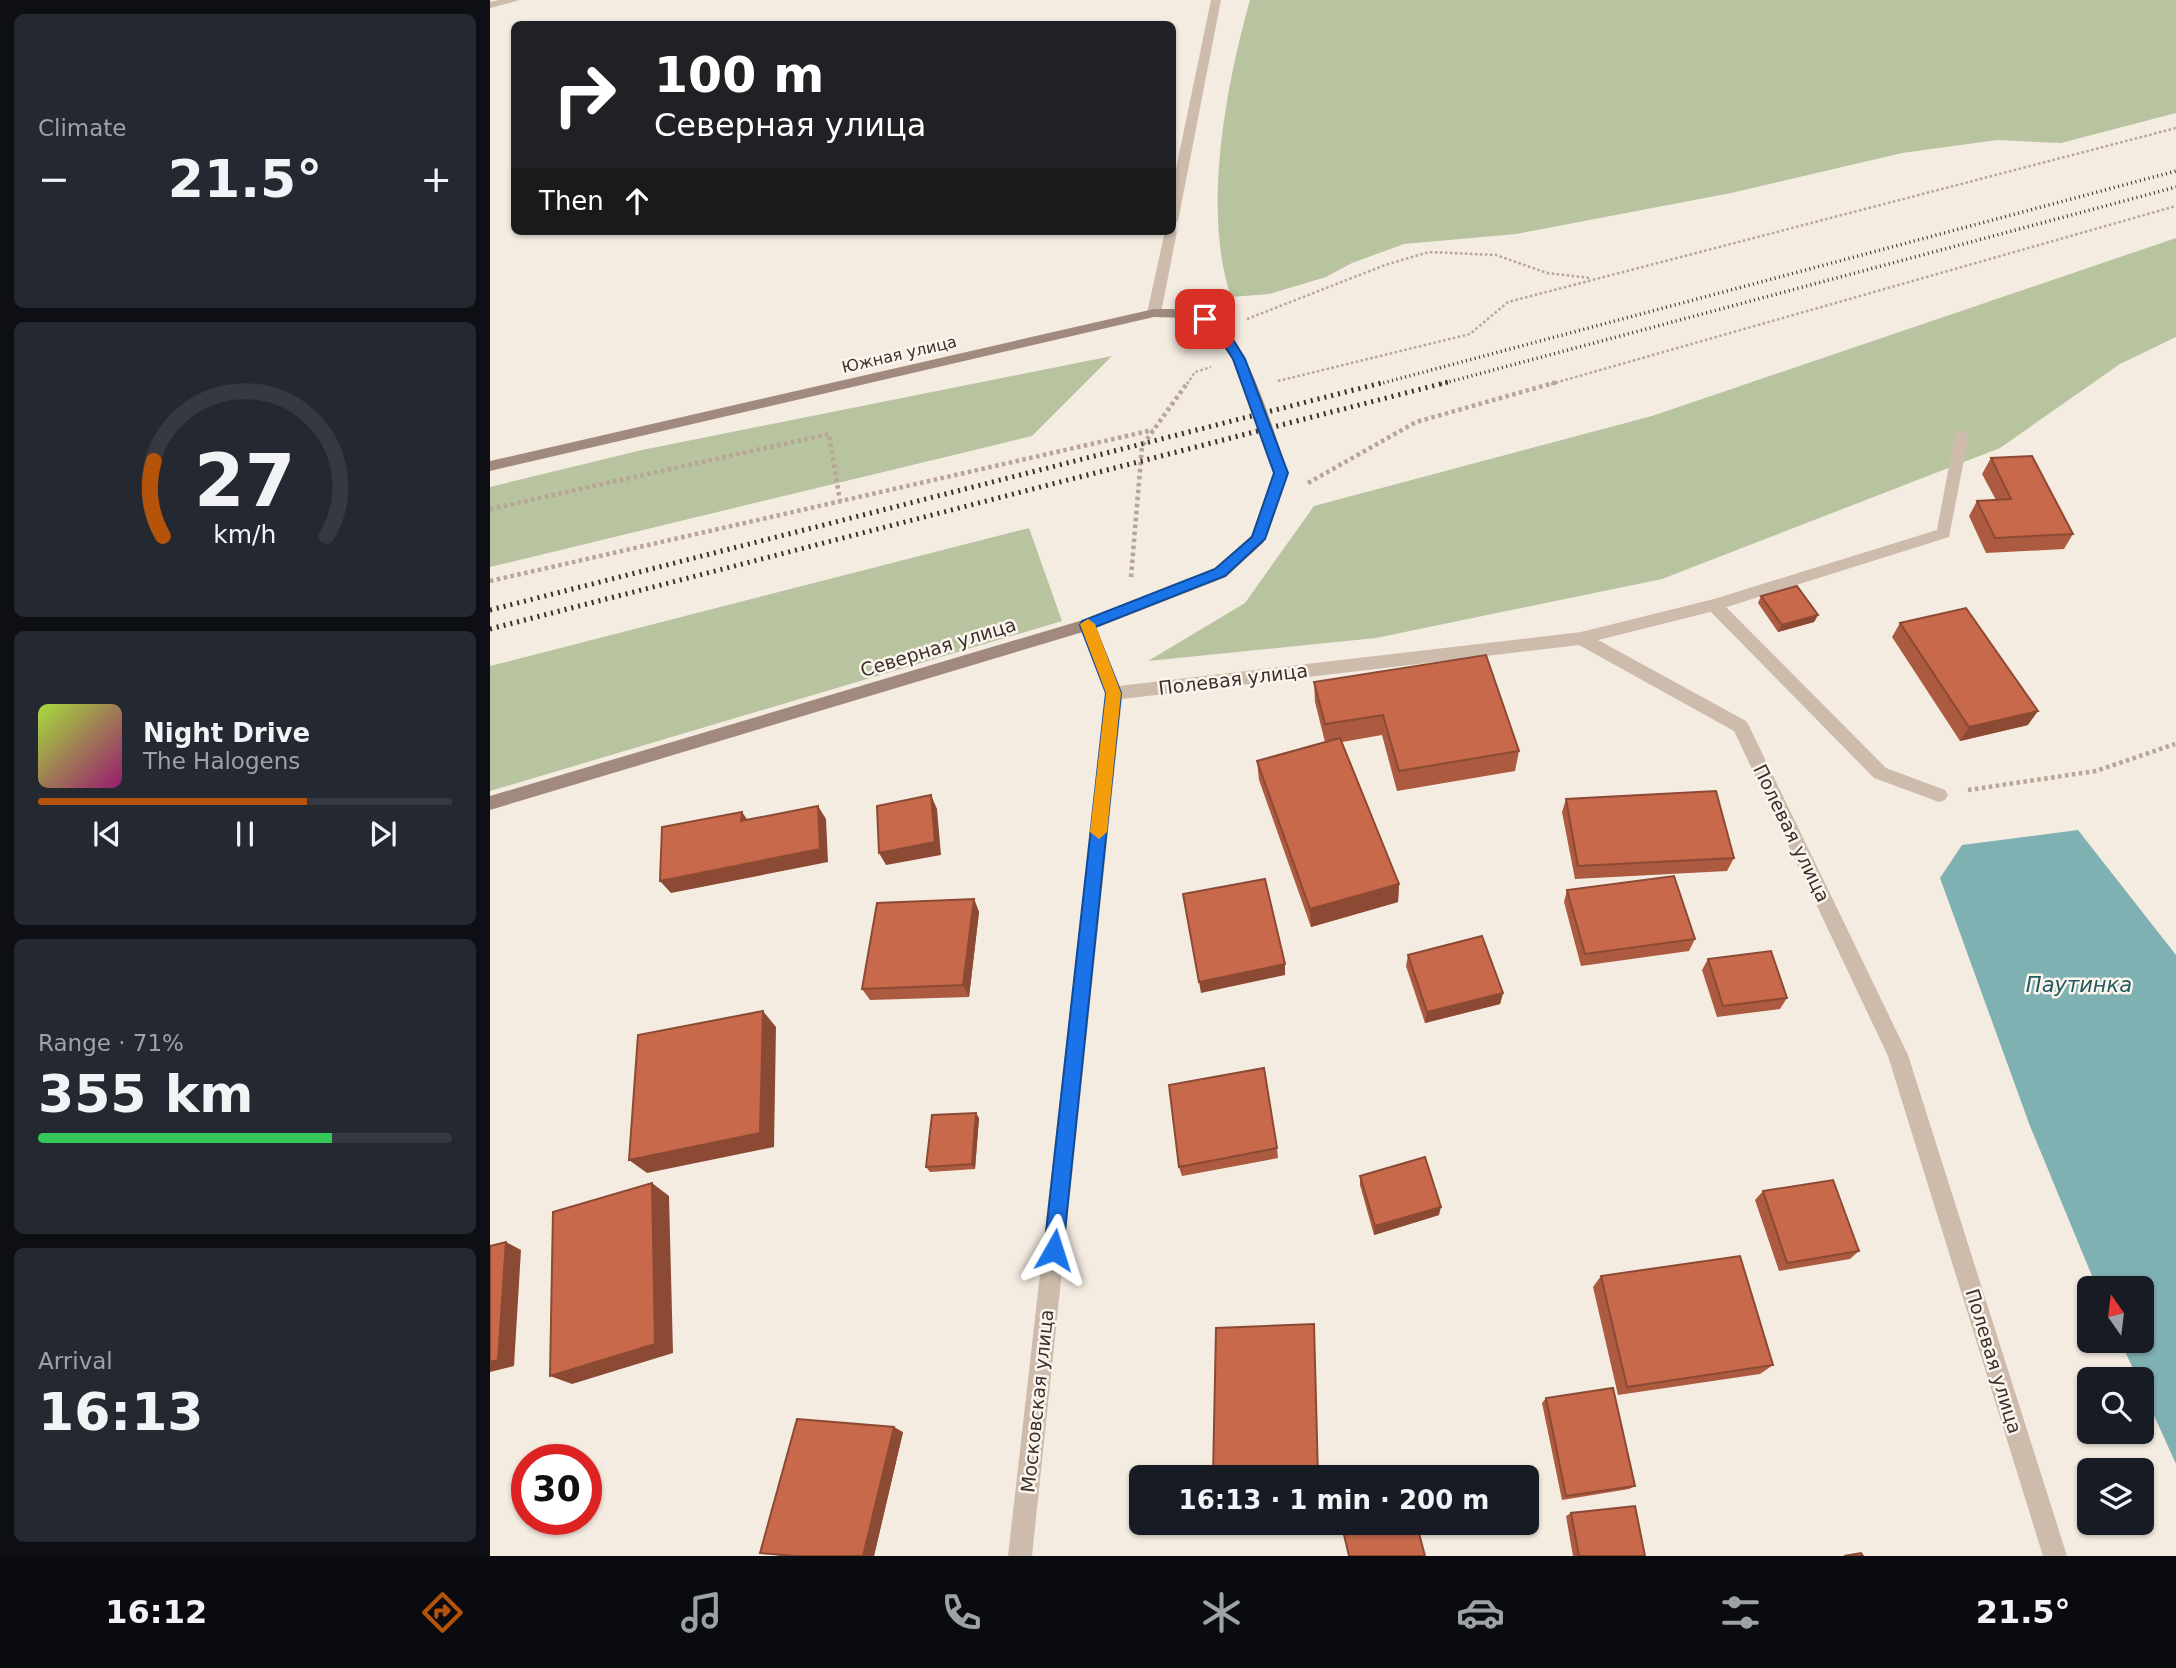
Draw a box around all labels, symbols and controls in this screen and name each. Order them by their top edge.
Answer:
text: 100 m [654,47,824,104]
icon: right [539,49,630,140]
text: Северная улица [654,106,926,144]
text: Climate [38,115,127,141]
text: 21.5° [168,149,322,209]
text: − [38,157,70,201]
text: + [420,157,452,201]
icon: ahead [618,182,656,220]
text: Then [539,186,604,216]
pin [1175,289,1235,349]
icon: arrive [1186,300,1224,338]
street label: Южная улица [840,332,958,377]
text: 27 [194,438,296,523]
text: km/h [213,519,277,548]
street label: Северная улица [857,613,1019,681]
street label: Полевая улица [1157,659,1309,699]
text: Night Drive [143,718,310,748]
text: The Halogens [143,748,300,774]
street label: Полевая улица [1749,761,1835,905]
icon: previous [88,815,126,853]
icon: pause [226,815,264,853]
icon: next [364,815,402,853]
water label: Паутинка [2026,973,2132,997]
text: Range · 71% [38,1030,184,1056]
text: 355 km [38,1064,253,1124]
position arrow [1017,1213,1091,1287]
north arrow [2077,1276,2154,1353]
map controls [2077,1276,2154,1535]
street label: Полевая улица [1961,1286,2027,1436]
street label: Московская улица [1016,1308,1058,1494]
text: Arrival [38,1348,113,1374]
button: search [2077,1367,2154,1444]
text: 16:13 [38,1382,204,1442]
speed limit sign: 30 [511,1444,602,1535]
button: layers [2077,1458,2154,1535]
text: 16:13 · 1 min · 200 m [1179,1485,1489,1515]
icon: directions [418,1588,467,1637]
icon: music [677,1588,726,1637]
icon: phone [937,1588,986,1637]
icon: climate [1197,1588,1246,1637]
icon: car [1456,1588,1505,1637]
icon: filters [1716,1588,1765,1637]
text: 16:12 [105,1593,207,1631]
text: 21.5° [1976,1593,2071,1631]

